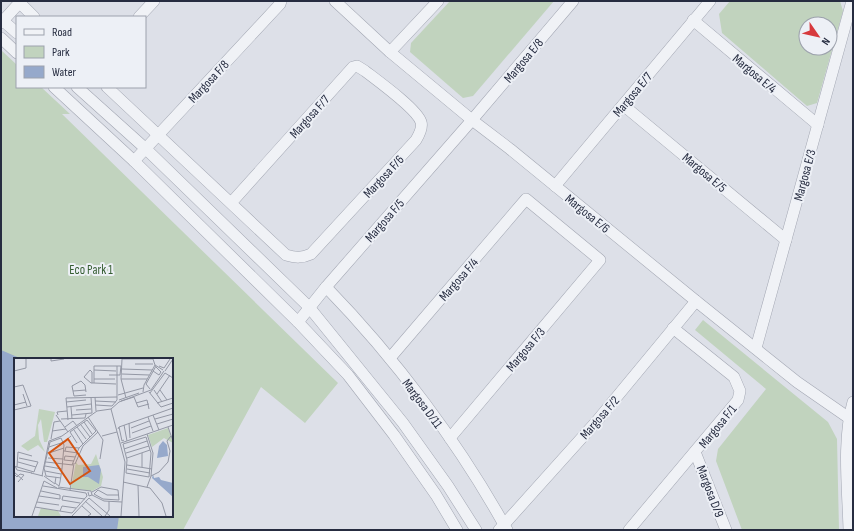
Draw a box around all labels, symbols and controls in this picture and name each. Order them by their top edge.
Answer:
legend [16,16,146,88]
north arrow [798,16,838,56]
text: Road [52,25,72,40]
street label: Margosa E/8 [501,35,547,86]
text: N [819,35,833,47]
text: Park [52,45,70,60]
street label: Margosa E/4 [729,51,780,97]
street label: Margosa F/8 [185,57,233,106]
text: Water [52,65,76,80]
street label: Margosa E/7 [610,69,657,120]
street label: Margosa F/7 [286,91,334,142]
street label: Margosa E/3 [790,148,820,203]
street label: Margosa E/5 [679,150,730,196]
street label: Margosa F/6 [360,152,408,201]
street label: Margosa E/6 [562,191,613,237]
street label: Margosa F/5 [362,196,408,246]
street label: Margosa F/4 [436,254,482,304]
park label: Eco Park 1 [69,262,113,278]
street label: Margosa F/3 [503,324,549,375]
inset map [14,358,173,517]
street label: Margosa D/11 [398,376,446,432]
street label: Margosa F/2 [577,393,623,443]
street label: Margosa F/1 [695,401,740,452]
street label: Margosa D/9 [693,463,727,520]

